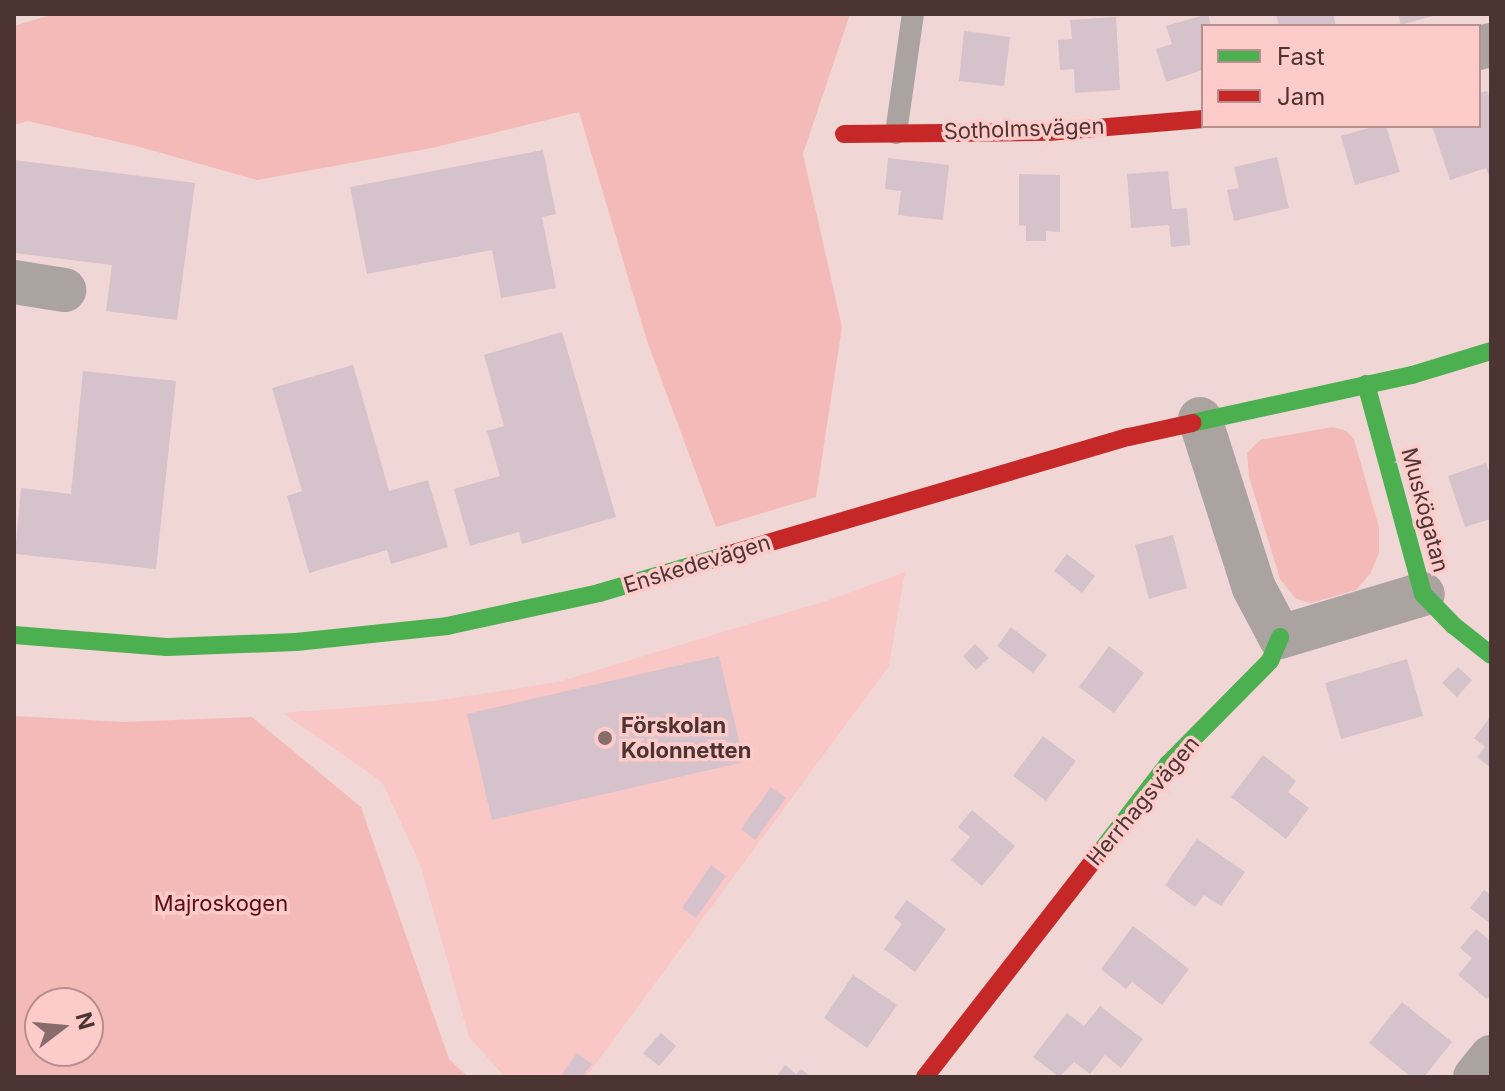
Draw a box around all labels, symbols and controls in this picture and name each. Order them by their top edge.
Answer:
legend [1201,24,1481,128]
text: Fast [1277,42,1325,71]
text: Jam [1277,82,1325,111]
street label: Sotholmsvägen [943,113,1105,145]
street label: Muskögatan [1396,445,1454,575]
street label: Enskedevägen [620,529,774,599]
place label: Förskolan Kolonnetten [621,712,751,764]
marker: Förskolan Kolonnetten [596,729,614,747]
street label: Herrhagsvägen [1081,731,1205,871]
park label: Majroskogen [154,891,288,917]
north arrow [24,987,104,1067]
text: N [70,1009,100,1033]

